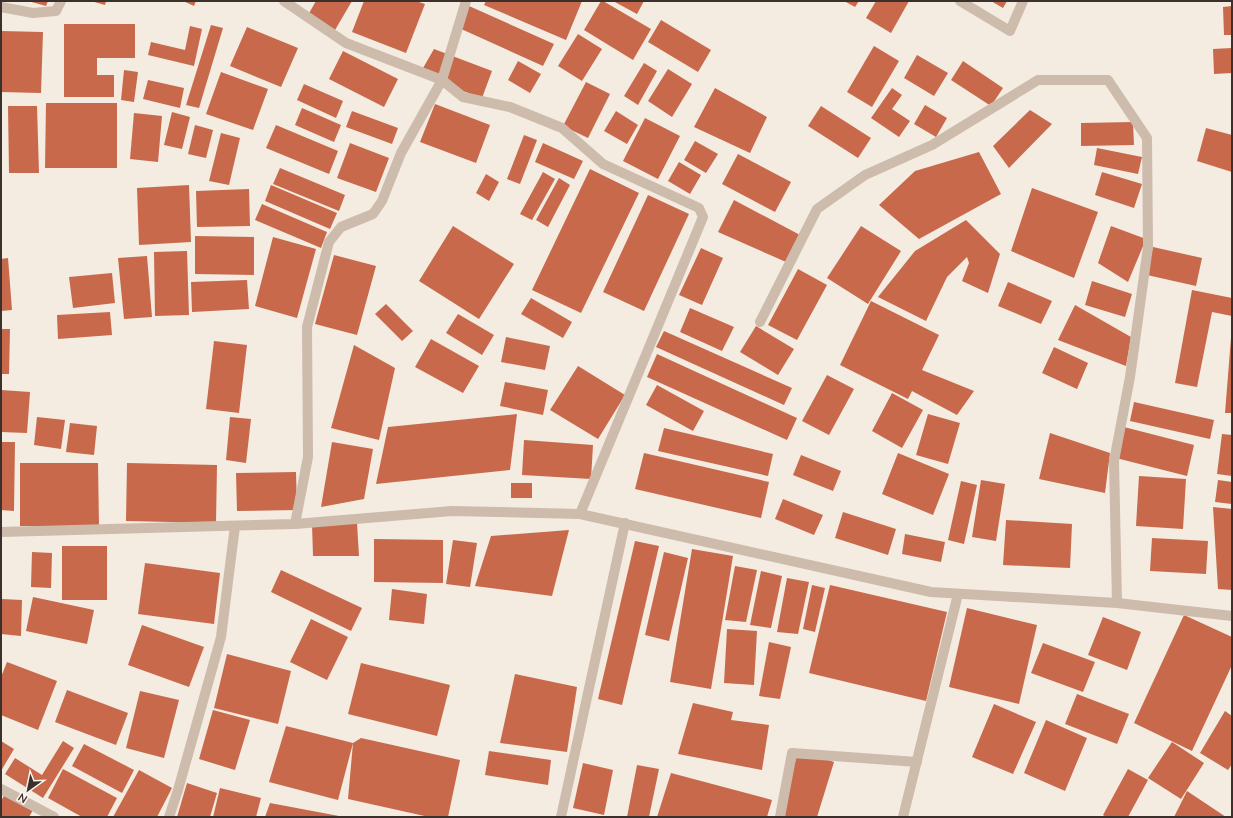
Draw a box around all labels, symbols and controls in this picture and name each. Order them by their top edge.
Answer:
north arrow [8,770,48,810]
text: N [15,789,30,806]

